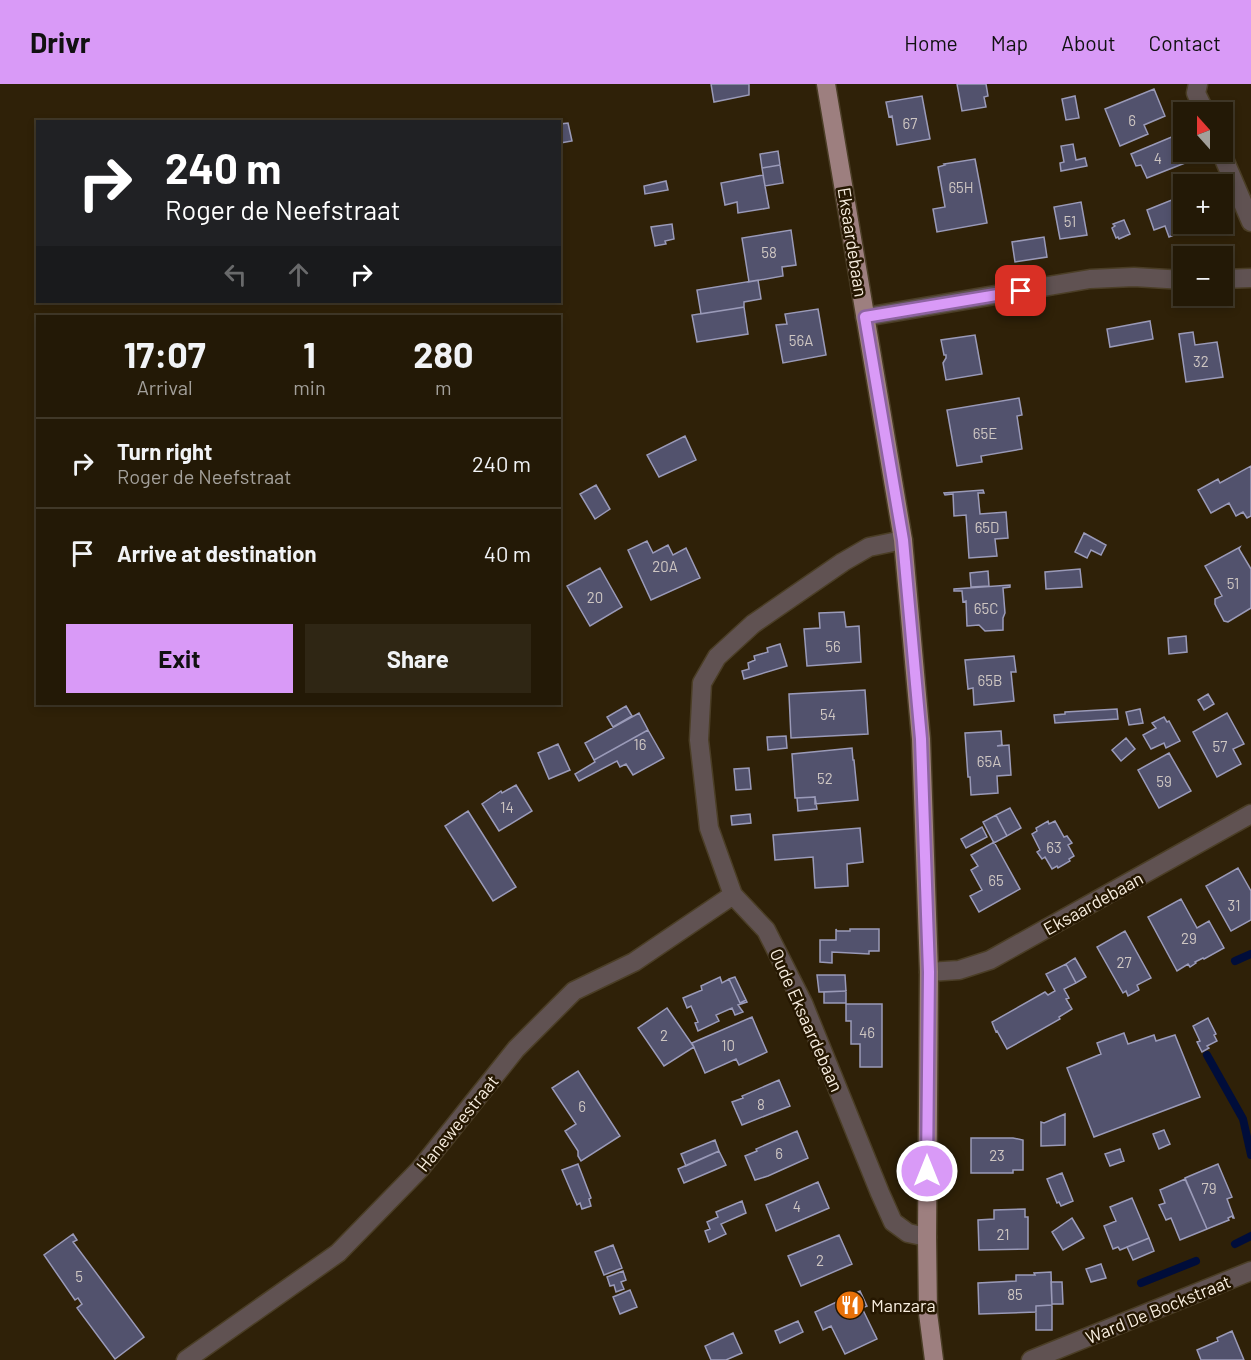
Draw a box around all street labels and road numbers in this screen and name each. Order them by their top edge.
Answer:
street label: Eksaardebaan [833,186,873,298]
street label: Eksaardebaan [1039,867,1147,939]
street label: Oude Eksaardebaan [766,945,848,1095]
street label: Haneweestraat [411,1070,503,1176]
street label: Ward De Bockstraat [1082,1270,1234,1348]

